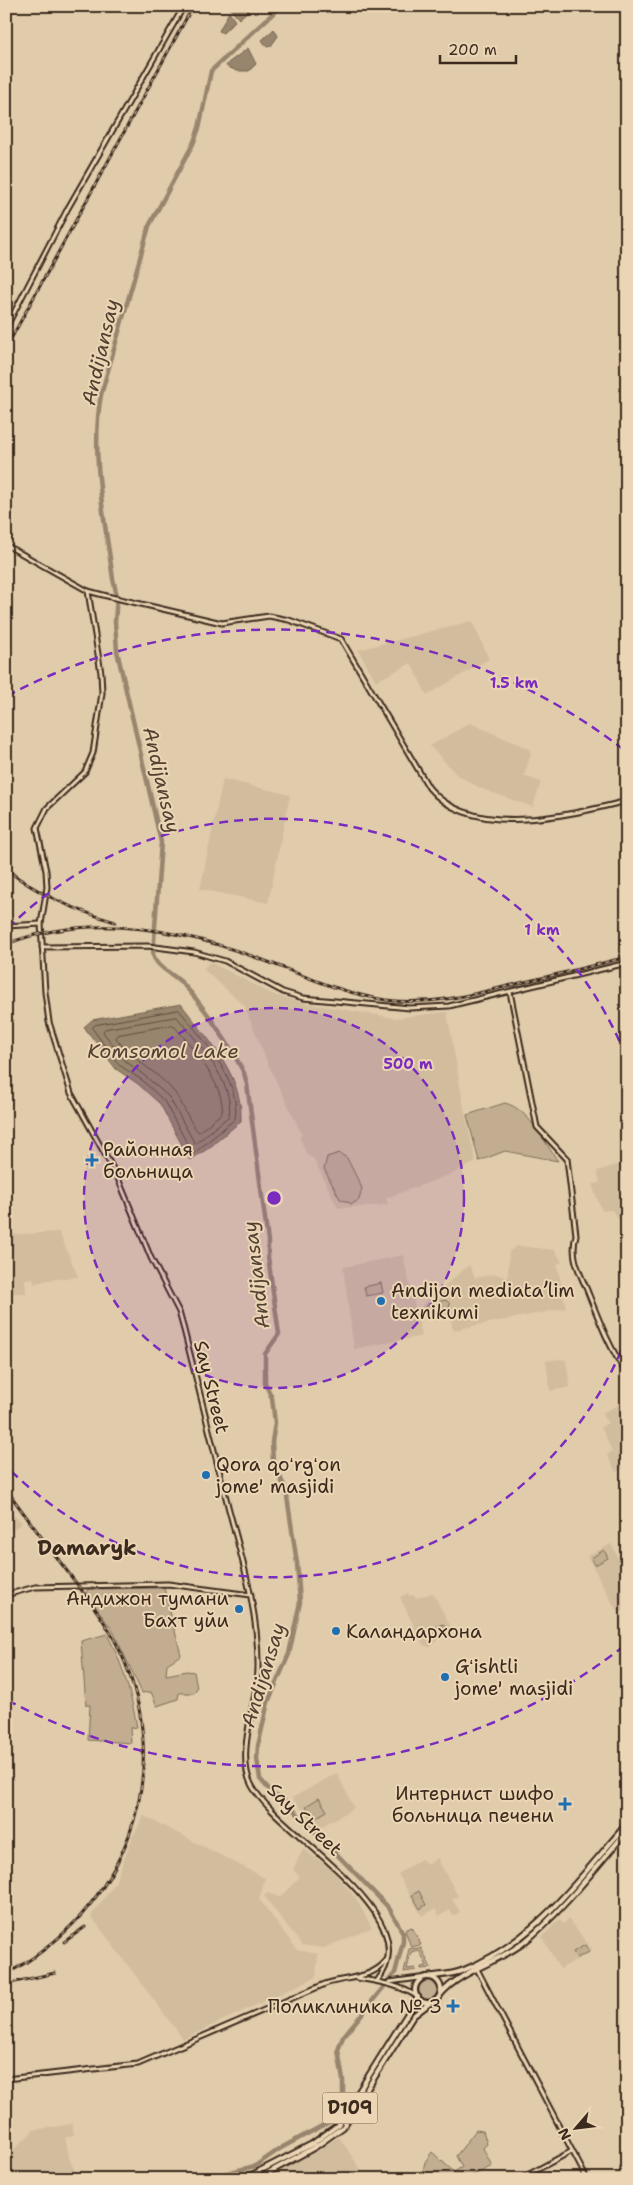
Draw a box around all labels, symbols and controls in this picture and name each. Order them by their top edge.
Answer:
scale bar [440,32,517,64]
text: 200 m [448,40,497,60]
water label: Andijansay [75,296,125,408]
text: 1.5 km [490,673,538,693]
water label: Andijansay [137,724,187,836]
text: 1 km [524,920,560,940]
water label: Komsomol Lake [87,1038,239,1064]
text: 500 m [383,1054,433,1074]
place label: Районная больница [103,1137,193,1184]
marker: Районная больница [85,1153,99,1167]
centre of rings [265,1189,283,1207]
water label: Andijansay [237,1220,275,1330]
place label: Andijon mediataʼlim texnikumi [391,1278,575,1325]
marker: Andijon mediataʼlim texnikumi [375,1295,387,1307]
street label: Say Street [188,1338,235,1436]
place label: Qora qoʻrgʻon jome' masjidi [215,1452,341,1499]
marker: Qora qoʻrgʻon jome' masjidi [200,1469,212,1481]
district label: Damaryk [37,1534,137,1562]
place label: Андижон тумани Бахт уйи [66,1586,229,1633]
marker: Андижон тумани Бахт уйи [233,1603,245,1615]
water label: Andijansay [235,1619,291,1731]
place label: Каландархона [346,1619,482,1644]
marker: Каландархона [330,1625,342,1637]
place label: Gʻishtli jome' masjidi [454,1654,573,1701]
marker: Gʻishtli jome' masjidi [439,1671,451,1683]
street label: Say Street [262,1777,348,1861]
place label: Интернист шифо больница печени [392,1781,554,1828]
marker: Интернист шифо больница печени [558,1797,572,1811]
place label: Поликлиника № 3 [268,1994,442,2019]
marker: Поликлиника № 3 [446,1999,460,2013]
road number: D109 [322,2092,378,2124]
north arrow [550,2102,600,2152]
text: N [554,2125,575,2143]

